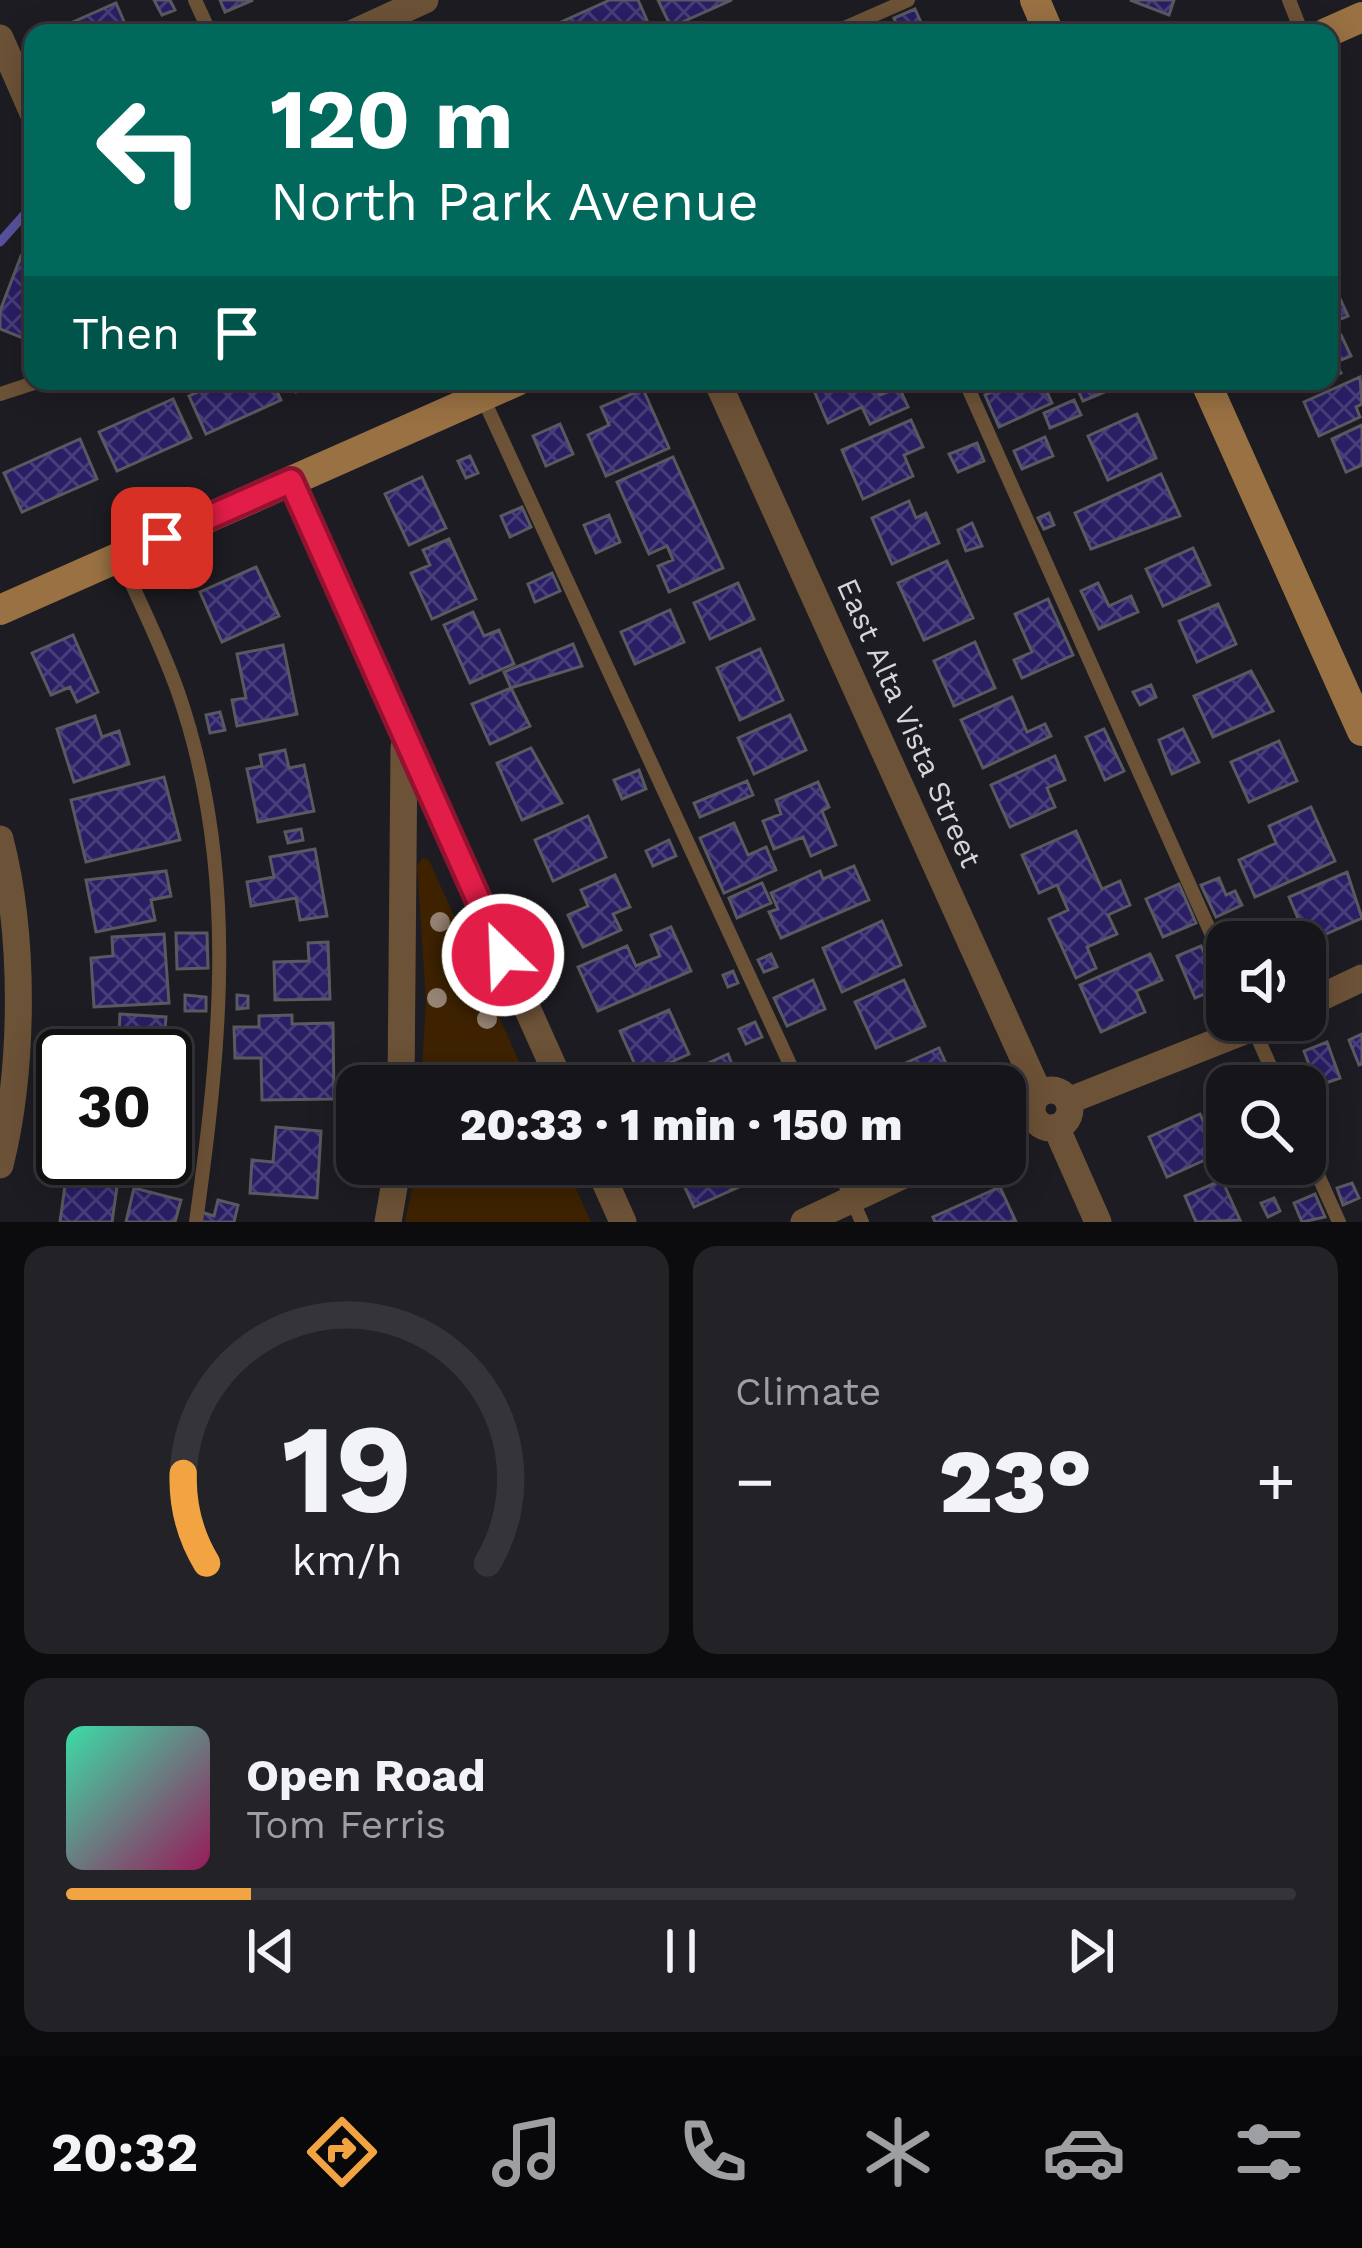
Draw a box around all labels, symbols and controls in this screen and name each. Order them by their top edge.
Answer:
text: 120 m [270,70,513,168]
icon: left [72,72,228,228]
text: North Park Avenue [270,170,759,233]
icon: arrive [204,300,270,366]
text: Then [72,307,180,360]
pin [111,487,213,589]
icon: arrive [129,505,195,571]
street label: East Alta Vista Street [830,573,989,873]
position arrow [440,892,566,1018]
map controls [1206,921,1326,1185]
button: sound [1206,921,1326,1041]
speed limit sign: 30 [36,1029,192,1185]
button: search [1206,1065,1326,1185]
text: 20:33 · 1 min · 150 m [459,1098,903,1151]
text: Climate [735,1369,881,1414]
text: 19 [281,1396,412,1542]
text: 23° [939,1428,1092,1534]
text: − [735,1443,775,1520]
text: + [1256,1443,1296,1520]
text: km/h [291,1535,402,1585]
text: Open Road [246,1749,486,1802]
text: Tom Ferris [246,1802,446,1847]
icon: previous [238,1918,304,1984]
icon: pause [648,1918,714,1984]
icon: next [1058,1918,1124,1984]
icon: directions [300,2110,384,2194]
icon: music [485,2110,569,2194]
icon: phone [671,2110,755,2194]
icon: climate [856,2110,940,2194]
icon: car [1042,2110,1126,2194]
icon: filters [1227,2110,1311,2194]
text: 20:32 [51,2121,198,2184]

